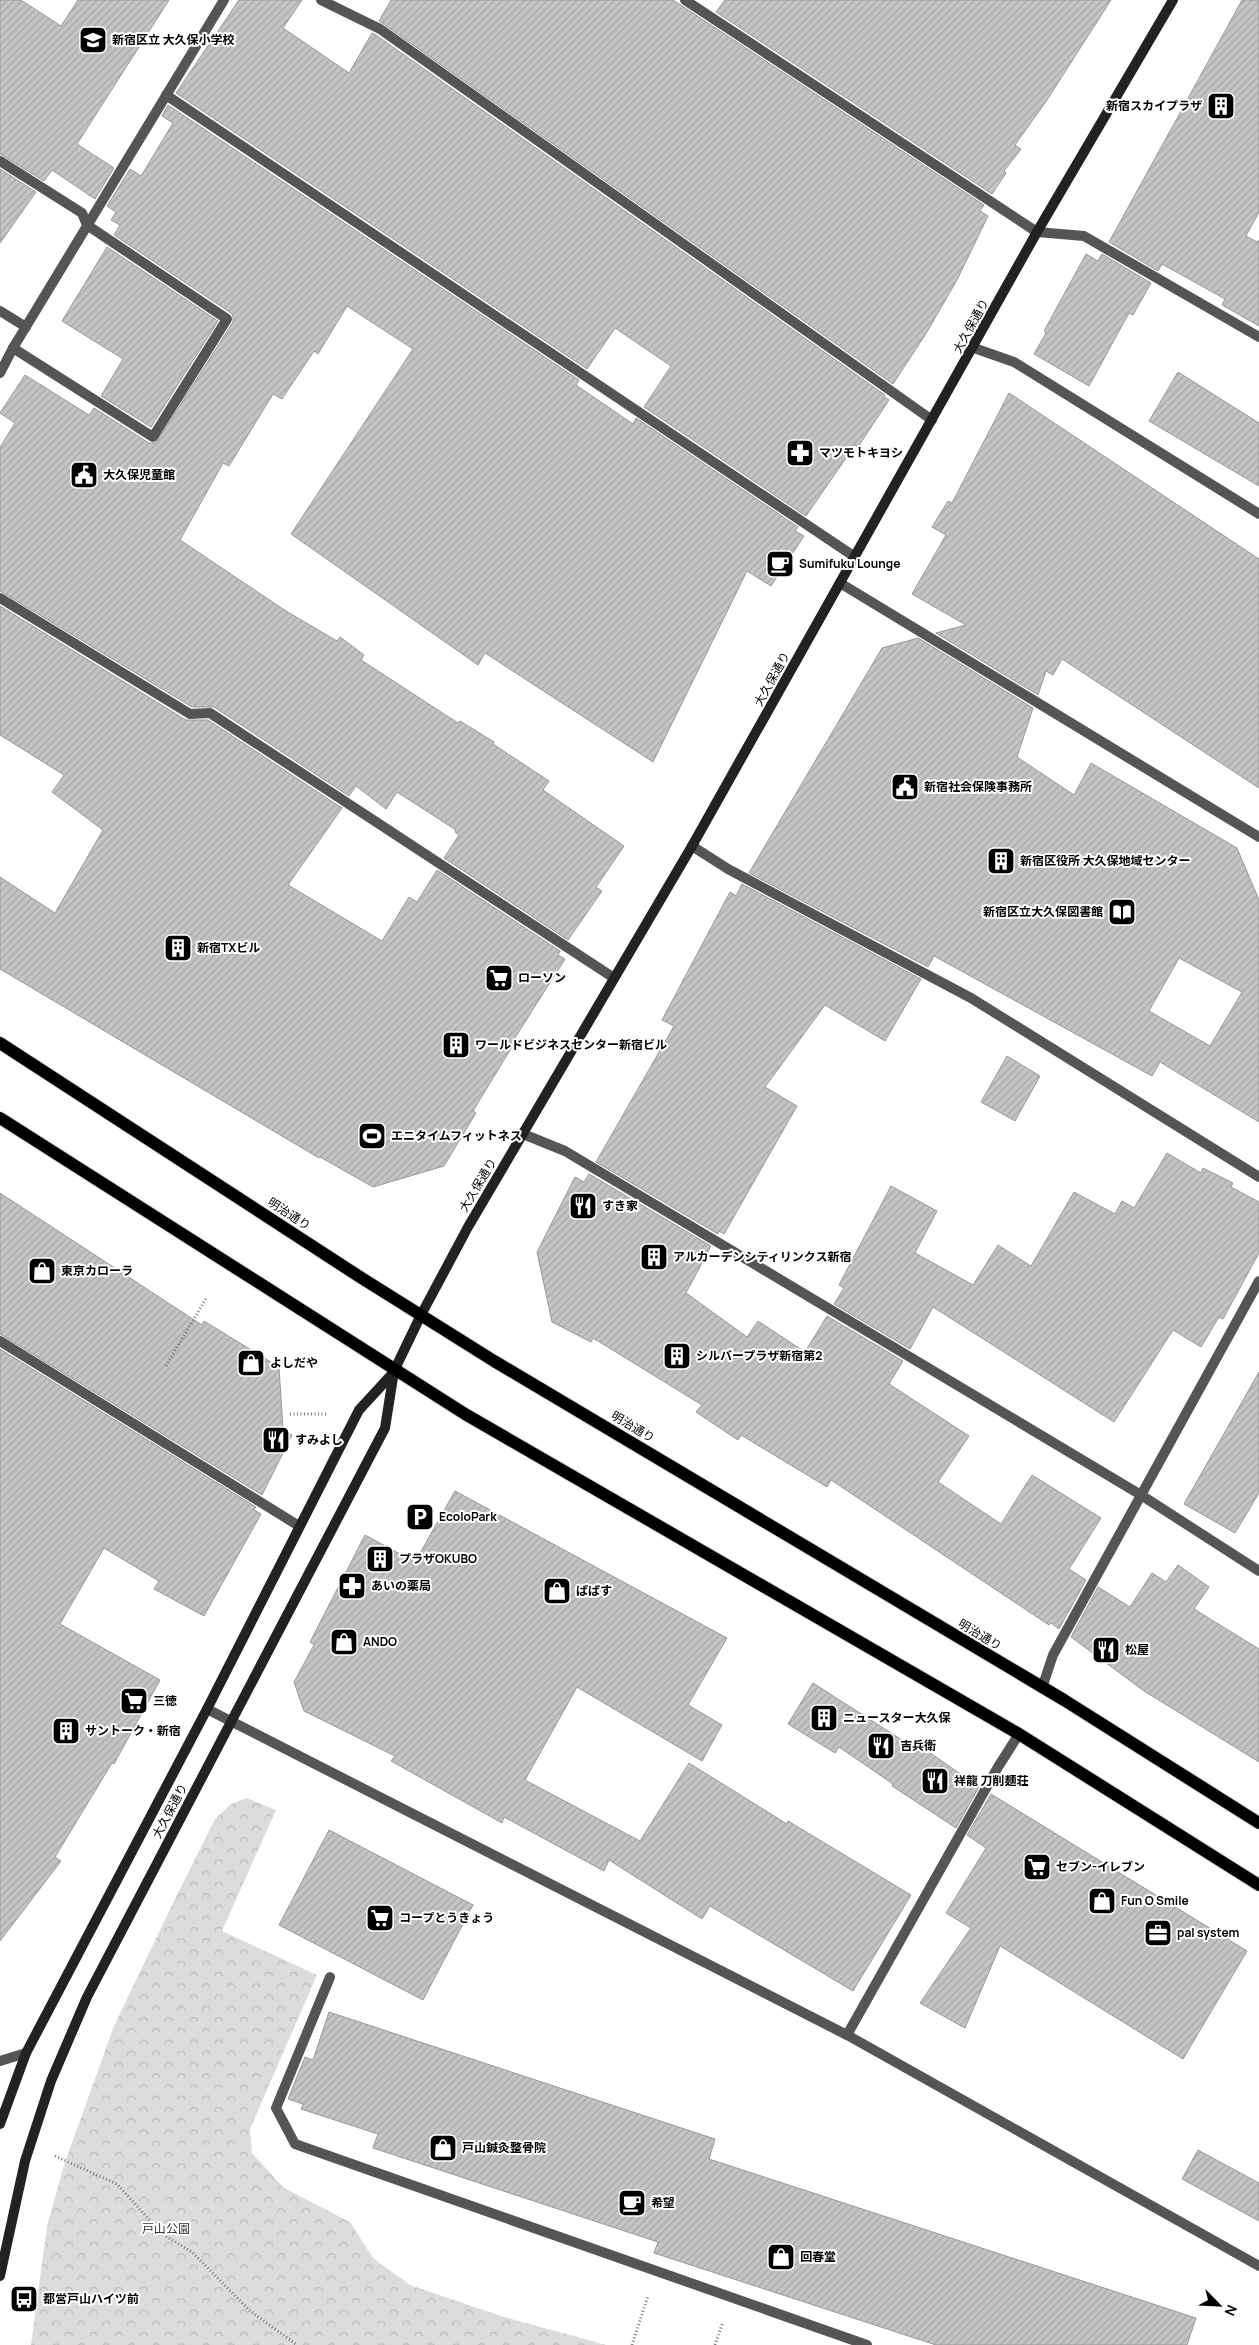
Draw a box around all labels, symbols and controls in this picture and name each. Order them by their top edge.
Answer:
school or university icon: 新宿区立 大久保小学校 [78,25,108,55]
place label: 新宿区立 大久保小学校 [112,31,234,48]
building icon: 新宿スカイプラザ [1206,91,1236,121]
place label: 新宿スカイプラザ [1106,97,1202,114]
street label: 大久保通り [949,295,993,356]
pharmacy icon: マツモトキヨシ [785,438,815,468]
place label: マツモトキヨシ [819,444,903,461]
public building icon: 大久保児童館 [69,460,99,490]
place label: 大久保児童館 [103,466,175,483]
cafe icon: Sumifuku Lounge [765,549,795,579]
place label: Sumifuku Lounge [799,555,900,572]
street label: 大久保通り [750,648,794,709]
public building icon: 新宿社会保険事務所 [890,772,920,802]
place label: 新宿社会保険事務所 [924,778,1032,795]
building icon: 新宿区役所 大久保地域センター [986,846,1016,876]
place label: 新宿区役所 大久保地域センター [1020,852,1190,869]
library icon: 新宿区立大久保図書館 [1107,897,1137,927]
place label: 新宿区立大久保図書館 [983,903,1103,920]
building icon: 新宿TXビル [163,933,193,963]
place label: 新宿TXビル [197,939,260,956]
supermarket icon: ローソン [484,963,514,993]
place label: ローソン [518,969,566,986]
building icon: ワールドビジネスセンター新宿ビル [441,1030,471,1060]
place label: ワールドビジネスセンター新宿ビル [475,1036,667,1053]
sports icon: エニタイムフィットネス [357,1121,387,1151]
place label: エニタイムフィットネス [391,1127,522,1144]
street label: 大久保通り [455,1155,500,1215]
restaurant icon: すき家 [568,1191,598,1221]
street label: 明治通り [265,1193,314,1234]
place label: すき家 [602,1197,638,1214]
building icon: アルカーデンシティリンクス新宿 [639,1242,669,1272]
place label: アルカーデンシティリンクス新宿 [673,1248,851,1265]
shop icon: 東京カローラ [27,1256,57,1286]
place label: 東京カローラ [61,1262,133,1279]
building icon: シルバープラザ新宿第2 [662,1341,692,1371]
place label: シルバープラザ新宿第2 [696,1347,822,1364]
shop icon: よしだや [236,1348,266,1378]
place label: よしだや [270,1354,318,1371]
street label: 明治通り [608,1407,658,1446]
restaurant icon: すみよし [261,1425,291,1455]
place label: すみよし [295,1431,343,1448]
parking icon: EcoloPark [405,1502,435,1532]
place label: EcoloPark [439,1508,497,1525]
building icon: プラザOKUBO [365,1544,395,1574]
place label: プラザOKUBO [399,1550,477,1567]
pharmacy icon: あいの薬局 [337,1571,367,1601]
shop icon: ぱぱす [542,1576,572,1606]
place label: あいの薬局 [371,1577,431,1594]
place label: ぱぱす [576,1582,612,1599]
street label: 明治通り [955,1615,1005,1654]
shop icon: ANDO [329,1627,359,1657]
place label: ANDO [363,1633,397,1650]
restaurant icon: 松屋 [1091,1635,1121,1665]
place label: 松屋 [1125,1641,1149,1658]
supermarket icon: 三徳 [119,1686,149,1716]
place label: 三徳 [153,1692,177,1709]
building icon: ニュースター大久保 [809,1703,839,1733]
place label: ニュースター大久保 [843,1709,950,1726]
building icon: サントーク・新宿 [51,1716,81,1746]
place label: サントーク・新宿 [85,1722,181,1739]
restaurant icon: 吉兵衛 [866,1731,896,1761]
place label: 吉兵衛 [900,1737,936,1754]
restaurant icon: 祥龍 刀削麺荘 [920,1766,950,1796]
place label: 祥龍 刀削麺荘 [954,1772,1028,1789]
street label: 大久保通り [148,1780,191,1841]
supermarket icon: セブン-イレブン [1022,1852,1052,1882]
place label: セブン-イレブン [1056,1858,1145,1875]
shop icon: Fun O Smile [1087,1886,1117,1916]
place label: Fun O Smile [1121,1892,1189,1909]
supermarket icon: コープとうきょう [365,1903,395,1933]
place label: コープとうきょう [399,1909,494,1926]
office icon: pal system [1143,1918,1173,1948]
place label: pal system [1177,1924,1239,1941]
shop icon: 戸山鍼灸整骨院 [428,2133,458,2163]
place label: 戸山鍼灸整骨院 [462,2139,546,2156]
cafe icon: 希望 [617,2188,647,2218]
place label: 希望 [651,2194,675,2211]
park label: 戸山公園 [142,2220,190,2237]
shop icon: 回春堂 [766,2242,796,2272]
place label: 回春堂 [800,2248,836,2265]
north arrow [1194,2280,1244,2330]
bus stop icon: 都営戸山ハイツ前 [9,2284,39,2314]
place label: 都営戸山ハイツ前 [43,2290,139,2307]
text: N [1221,2302,1242,2319]

